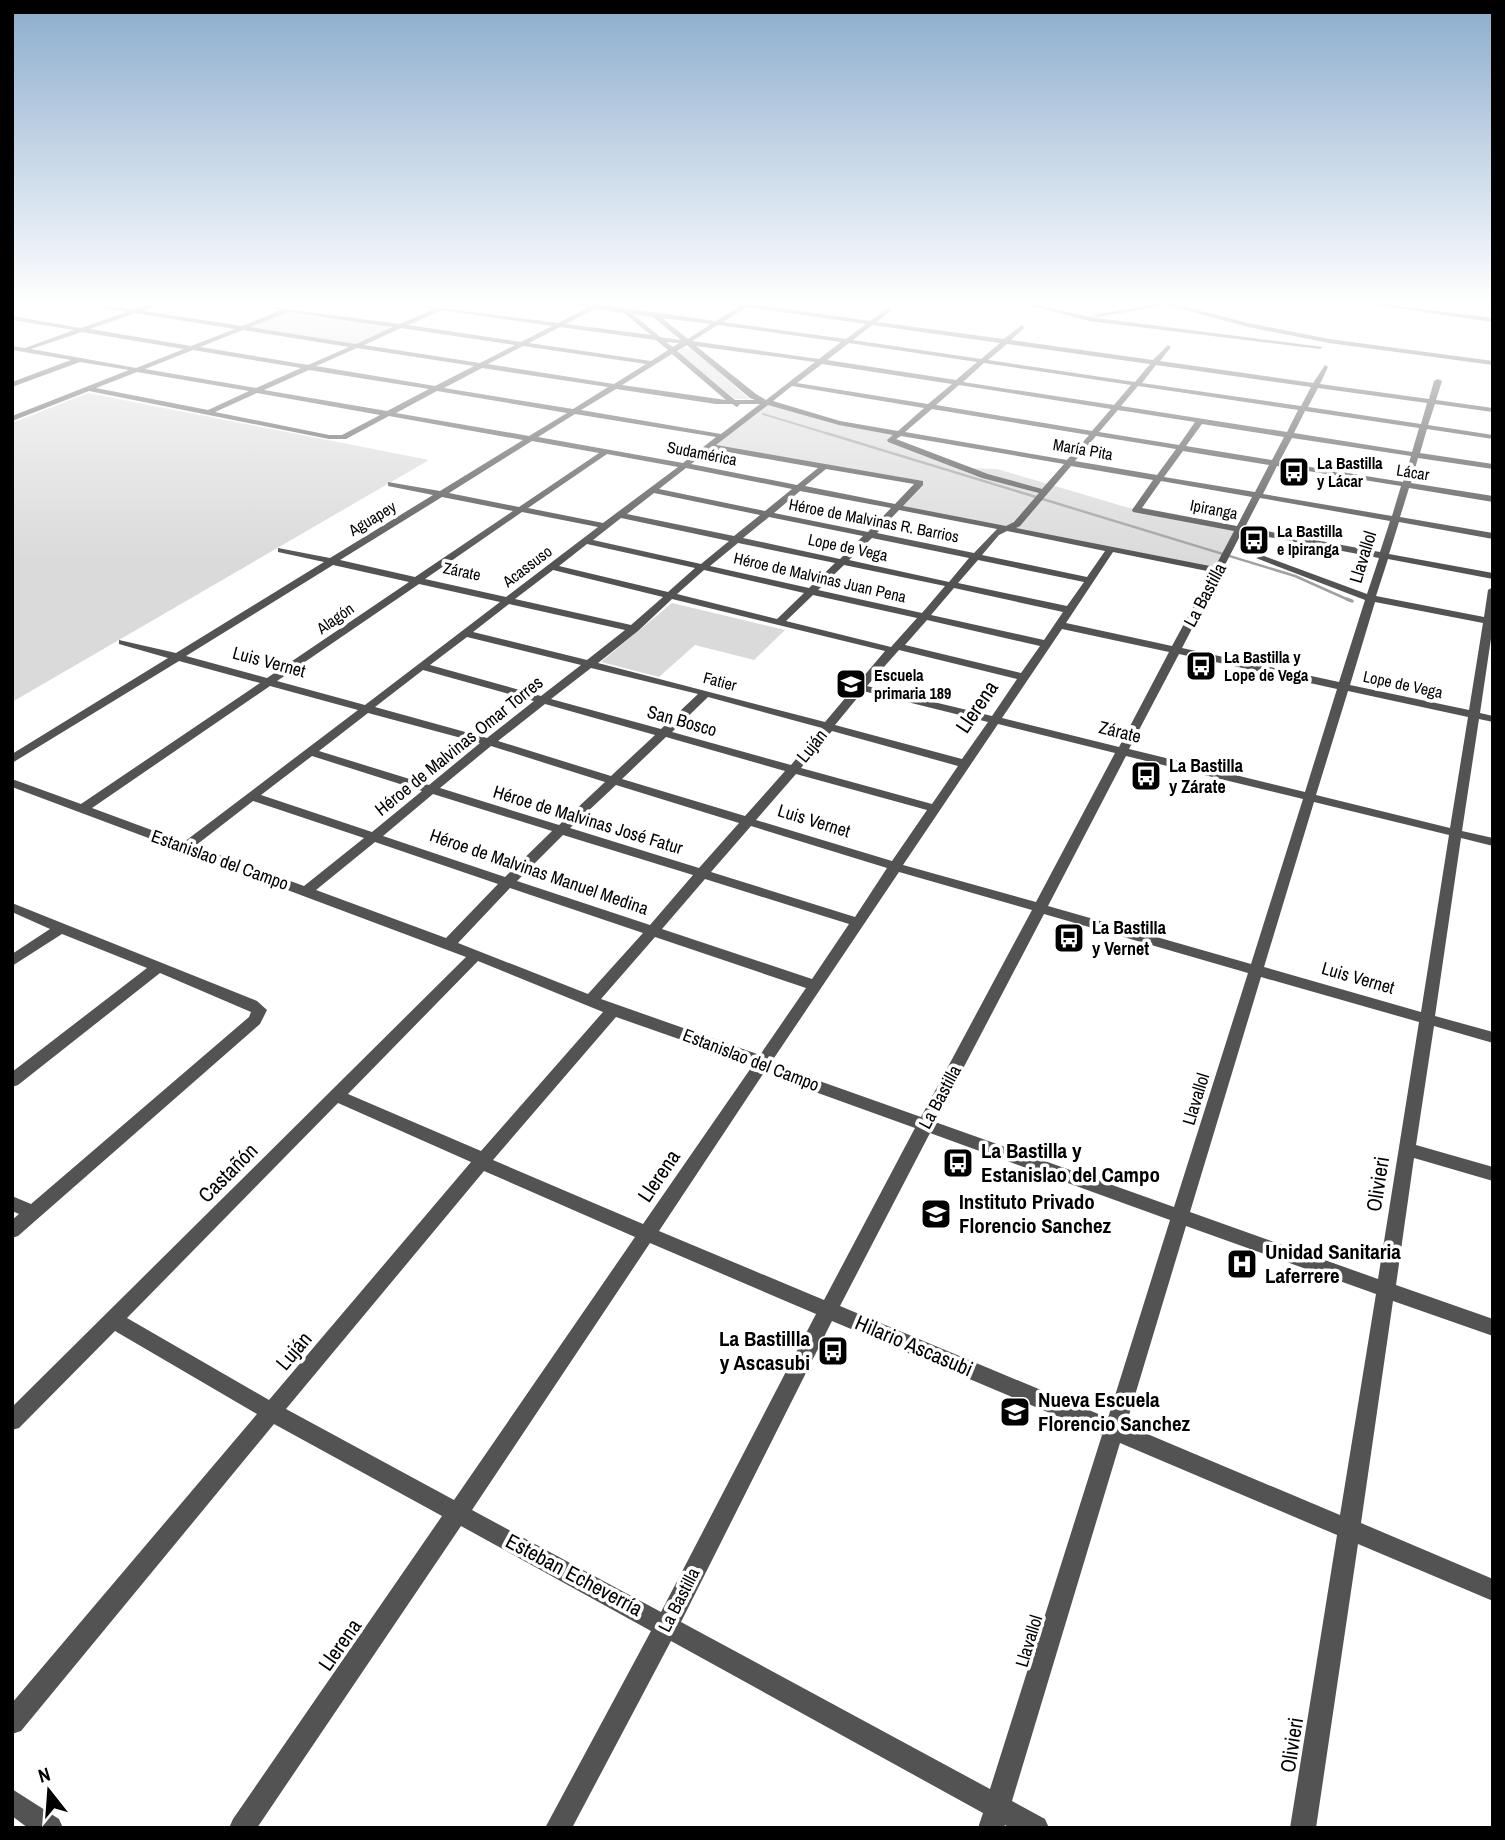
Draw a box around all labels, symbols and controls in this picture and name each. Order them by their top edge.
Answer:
street label: María Pita [1051,433,1115,465]
street label: Sudamérica [665,435,740,471]
place label: La Bastilla y Lácar [1317,452,1383,492]
bus stop icon: La Bastilla y Lácar [1277,455,1311,489]
street label: Lácar [1395,459,1432,486]
street label: Héroe de Malvinas R. Barrios [787,493,961,547]
street label: Ipiranga [1188,494,1240,525]
street label: Aguapey [343,495,400,541]
place label: La Bastilla e Ipiranga [1277,520,1343,560]
bus stop icon: La Bastilla e Ipiranga [1237,523,1271,557]
street label: Lope de Vega [806,528,891,566]
street label: Llavallol [1343,528,1382,586]
street label: Acassuso [497,540,556,593]
street label: Héroe de Malvinas Juan Pena [732,546,909,608]
street label: Zárate [441,556,483,586]
street label: La Bastilla [1177,558,1232,631]
street label: Alagón [311,597,358,639]
street label: Luis Vernet [230,640,308,683]
place label: La Bastilla y Lope de Vega [1224,646,1309,686]
bus stop icon: La Bastilla y Lope de Vega [1184,649,1218,683]
place label: Escuela primaria 189 [874,664,951,704]
street label: Lope de Vega [1361,665,1446,703]
street label: Fatier [701,666,740,696]
school or university icon: Escuela primaria 189 [834,667,868,701]
street label: Héroe de Malvinas Omar Torres [369,670,548,821]
street label: Llerena [949,674,1005,739]
street label: San Bosco [644,699,720,742]
street label: Zárate [1096,714,1144,749]
street label: Luján [791,724,833,768]
place label: La Bastilla y Zárate [1169,753,1244,799]
bus stop icon: La Bastilla y Zárate [1129,759,1163,793]
street label: Héroe de Malvinas José Fatur [490,779,686,860]
street label: Luis Vernet [775,798,854,843]
street label: Héroe de Malvinas Manuel Medina [426,822,652,921]
street label: Estanislao del Campo [148,823,292,896]
place label: La Bastilla y Vernet [1092,915,1167,961]
bus stop icon: La Bastilla y Vernet [1052,921,1086,955]
street label: Luis Vernet [1319,955,1397,1000]
street label: Estanislao del Campo [679,1022,823,1097]
street label: La Bastilla [912,1060,967,1133]
street label: Llavallol [1176,1070,1215,1128]
street label: Castañón [191,1136,264,1209]
place label: La Bastilla y Estanislao del Campo [981,1136,1160,1189]
street label: Llerena [631,1143,687,1208]
bus stop icon: La Bastilla y Estanislao del Campo [941,1146,975,1180]
street label: Olivieri [1359,1154,1396,1214]
place label: Instituto Privado Florencio Sanchez [959,1187,1112,1240]
school or university icon: Instituto Privado Florencio Sanchez [919,1197,953,1231]
place label: Unidad Sanitaria Laferrere [1265,1237,1401,1290]
hospital icon: Unidad Sanitaria Laferrere [1225,1247,1259,1281]
street label: Hilario Ascasubi [851,1308,978,1383]
place label: La Bastillla y Ascasubi [719,1324,810,1377]
street label: Luján [269,1325,318,1376]
bus stop icon: La Bastillla y Ascasubi [816,1334,850,1368]
place label: Nueva Escuela Florencio Sanchez [1038,1385,1191,1438]
school or university icon: Nueva Escuela Florencio Sanchez [998,1395,1032,1429]
street label: Esteban Echeverría [501,1526,648,1623]
street label: La Bastilla [652,1563,705,1636]
street label: Llavallol [1009,1612,1048,1670]
street label: Llerena [311,1613,368,1677]
street label: Olivieri [1273,1715,1310,1775]
north arrow [14,1756,84,1826]
text: N [35,1761,53,1789]

